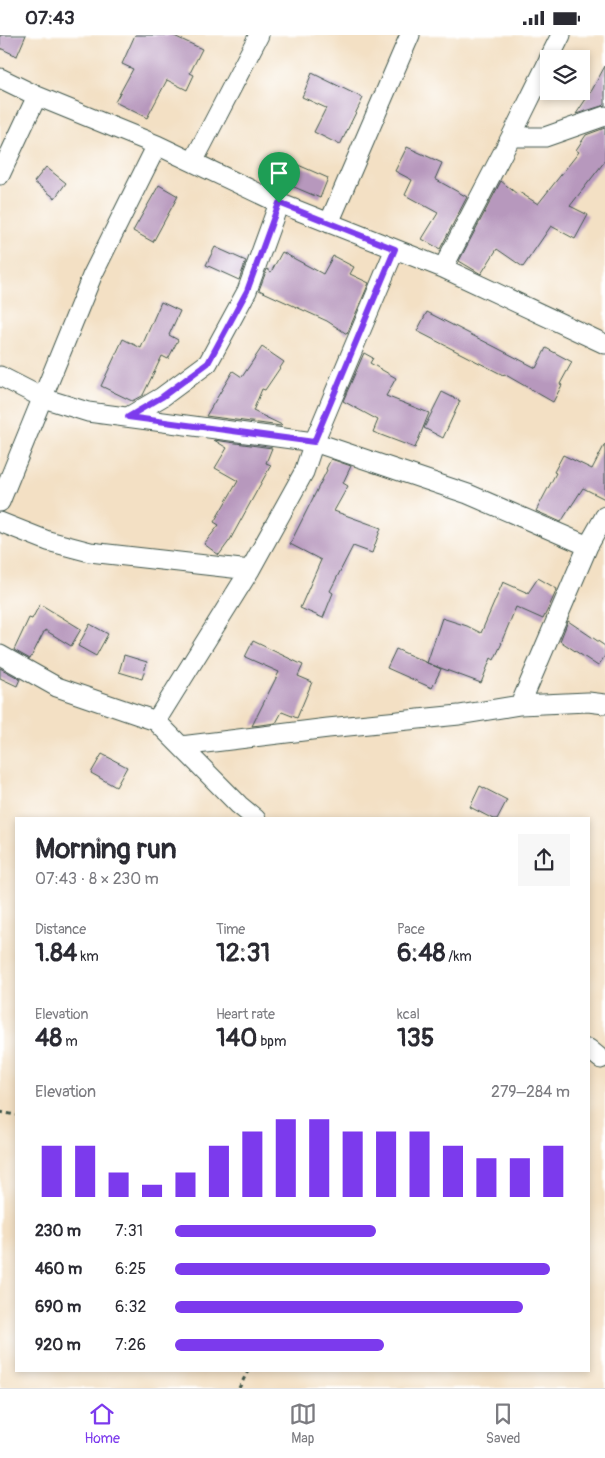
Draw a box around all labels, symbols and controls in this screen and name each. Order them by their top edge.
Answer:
text: 07:43 [25,6,75,30]
map controls [540,50,590,100]
button: layers [540,50,590,100]
pin [258,152,300,203]
icon: arrive [265,159,293,187]
text: Morning run [35,832,177,867]
button: share [518,834,570,886]
text: 07:43 · 8 × 230 m [35,869,159,889]
text: Distance [35,921,86,938]
text: Time [216,921,245,938]
text: Pace [397,921,425,938]
text: 1.84 [35,938,77,969]
text: 12:31 [216,938,270,969]
text: 6:48 [397,938,445,969]
text: km [77,948,99,965]
text: /km [445,948,472,965]
text: Elevation [35,1006,88,1023]
text: Heart rate [216,1006,275,1023]
text: kcal [397,1006,420,1023]
text: 48 [35,1023,62,1054]
text: 140 [216,1023,257,1054]
text: 135 [397,1023,434,1054]
text: m [62,1033,78,1050]
text: bpm [257,1033,286,1050]
text: Elevation [35,1082,96,1102]
text: 279–284 m [491,1082,570,1102]
text: 230 m [35,1221,81,1241]
text: 7:31 [115,1221,143,1241]
text: 460 m [35,1259,82,1279]
text: 6:25 [115,1259,146,1279]
text: 690 m [35,1297,81,1317]
text: 6:32 [115,1297,146,1317]
text: 920 m [35,1335,81,1355]
text: 7:26 [115,1335,146,1355]
tab: Home [84,1400,120,1447]
tab: Map [289,1400,317,1447]
tab: Saved [486,1400,520,1447]

